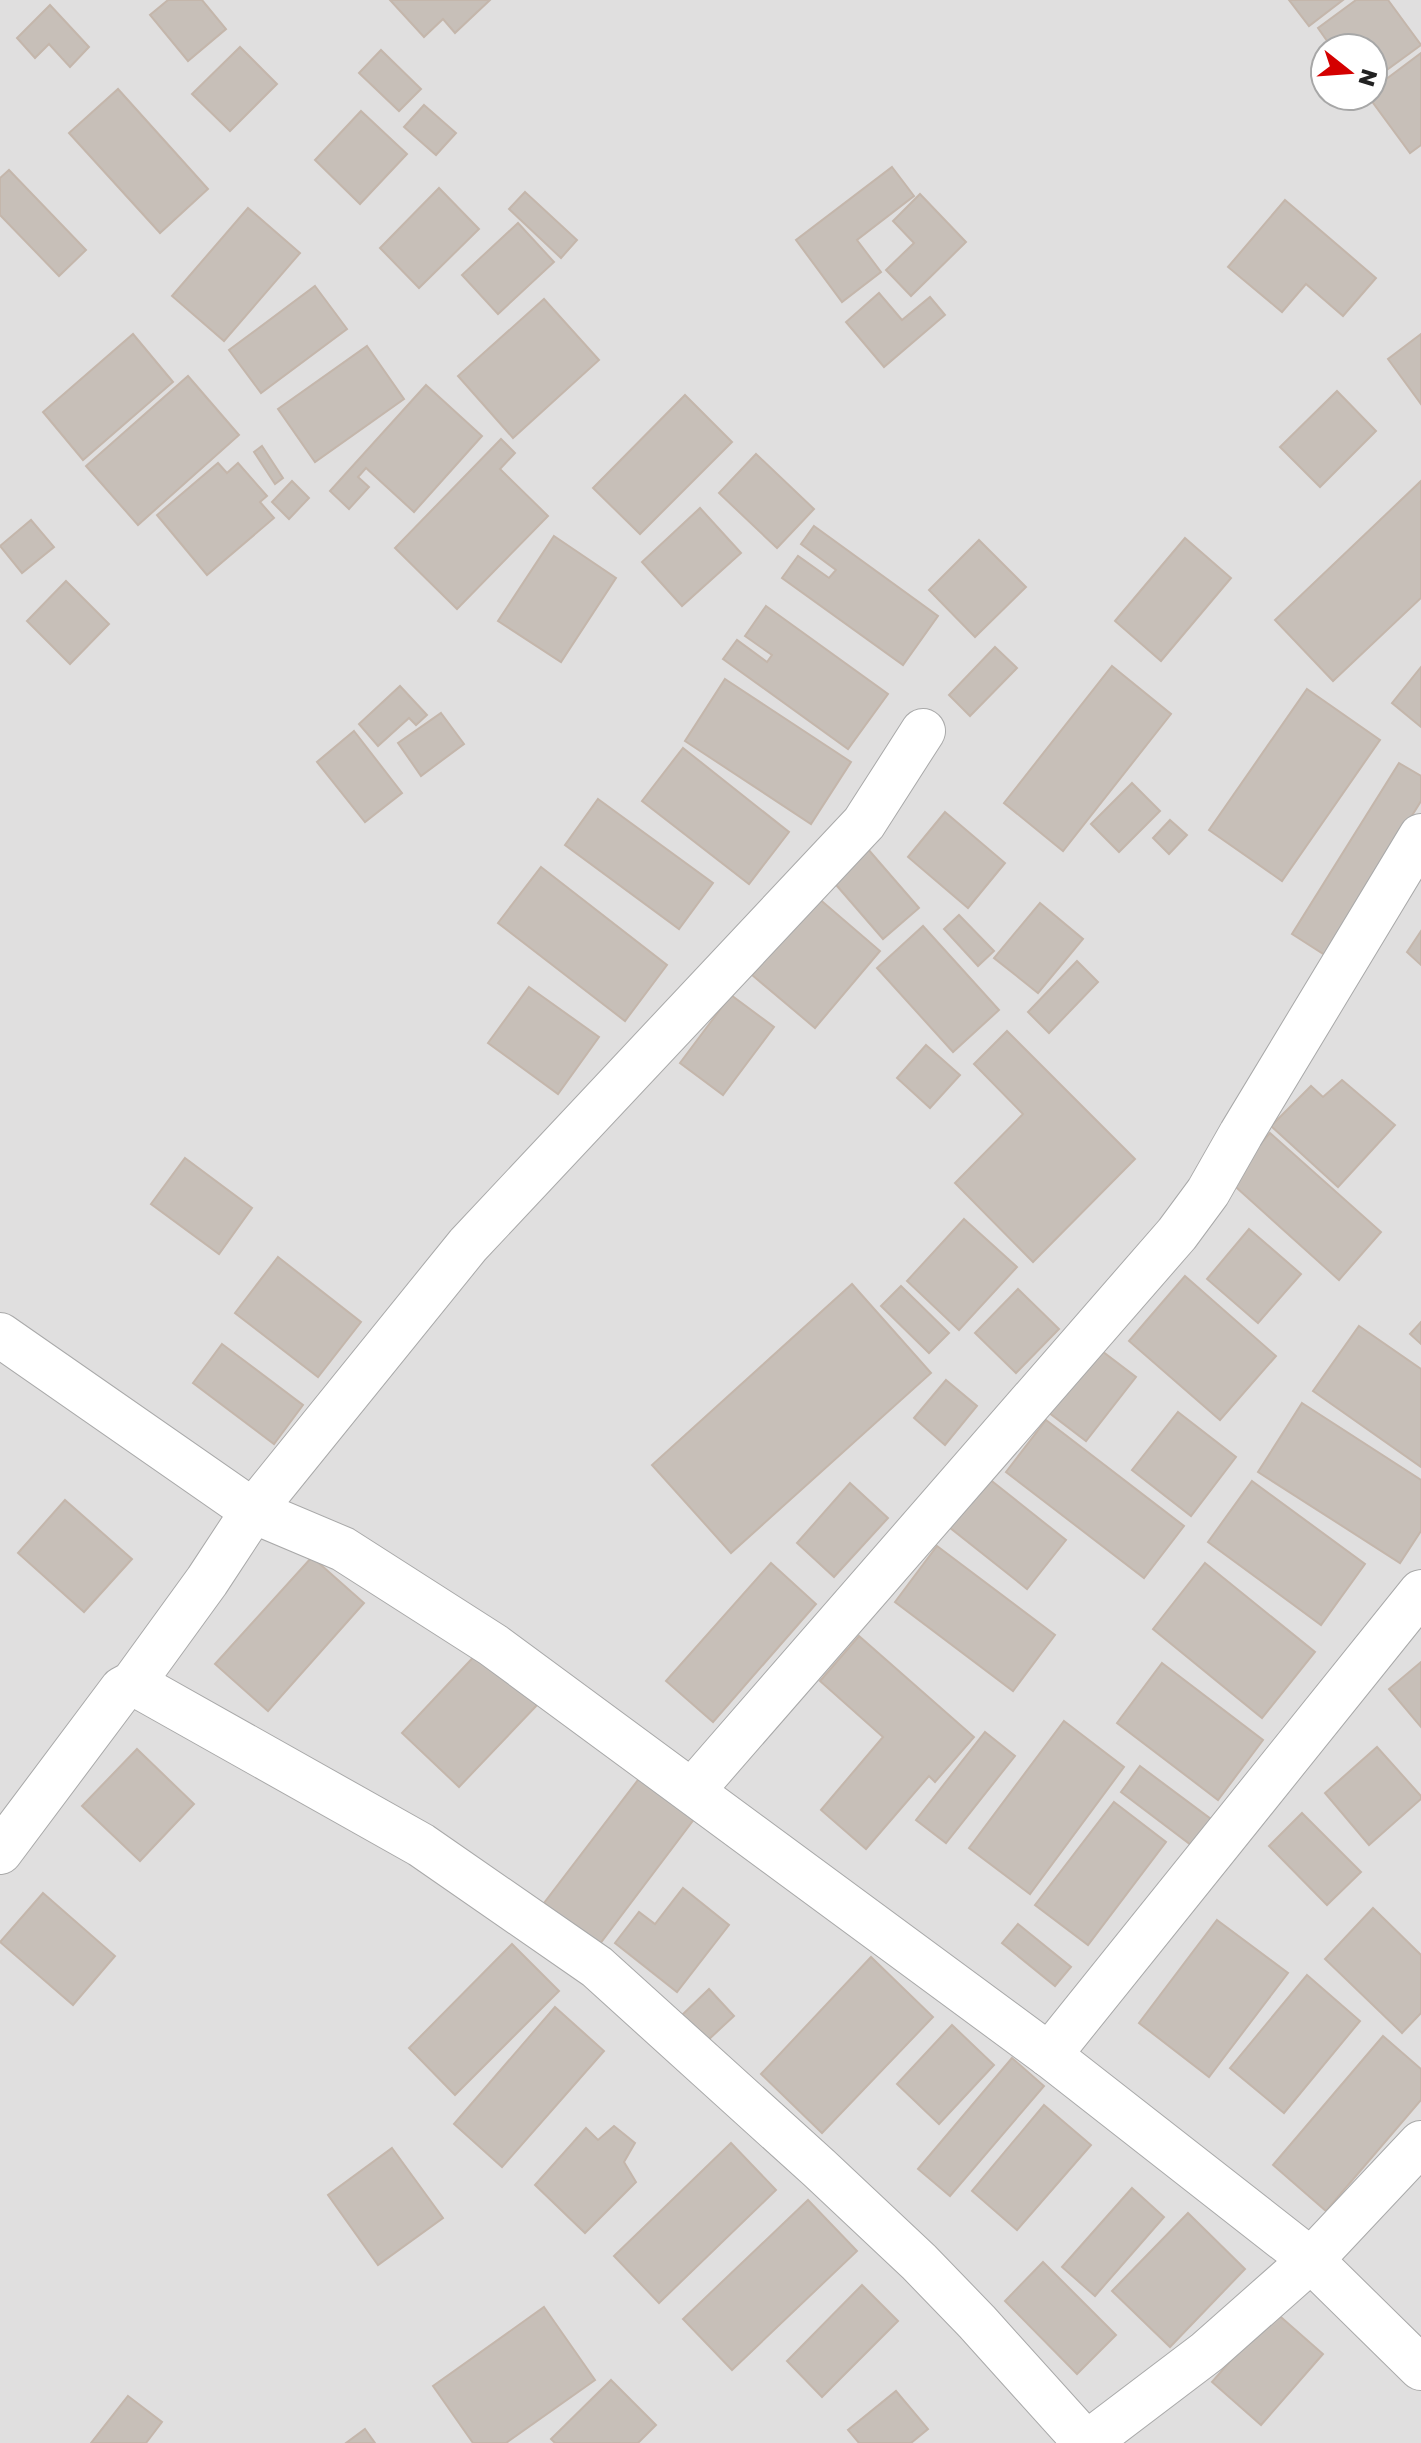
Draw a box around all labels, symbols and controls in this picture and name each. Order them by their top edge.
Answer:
north arrow [1309,32,1389,112]
text: N [1353,66,1384,90]

